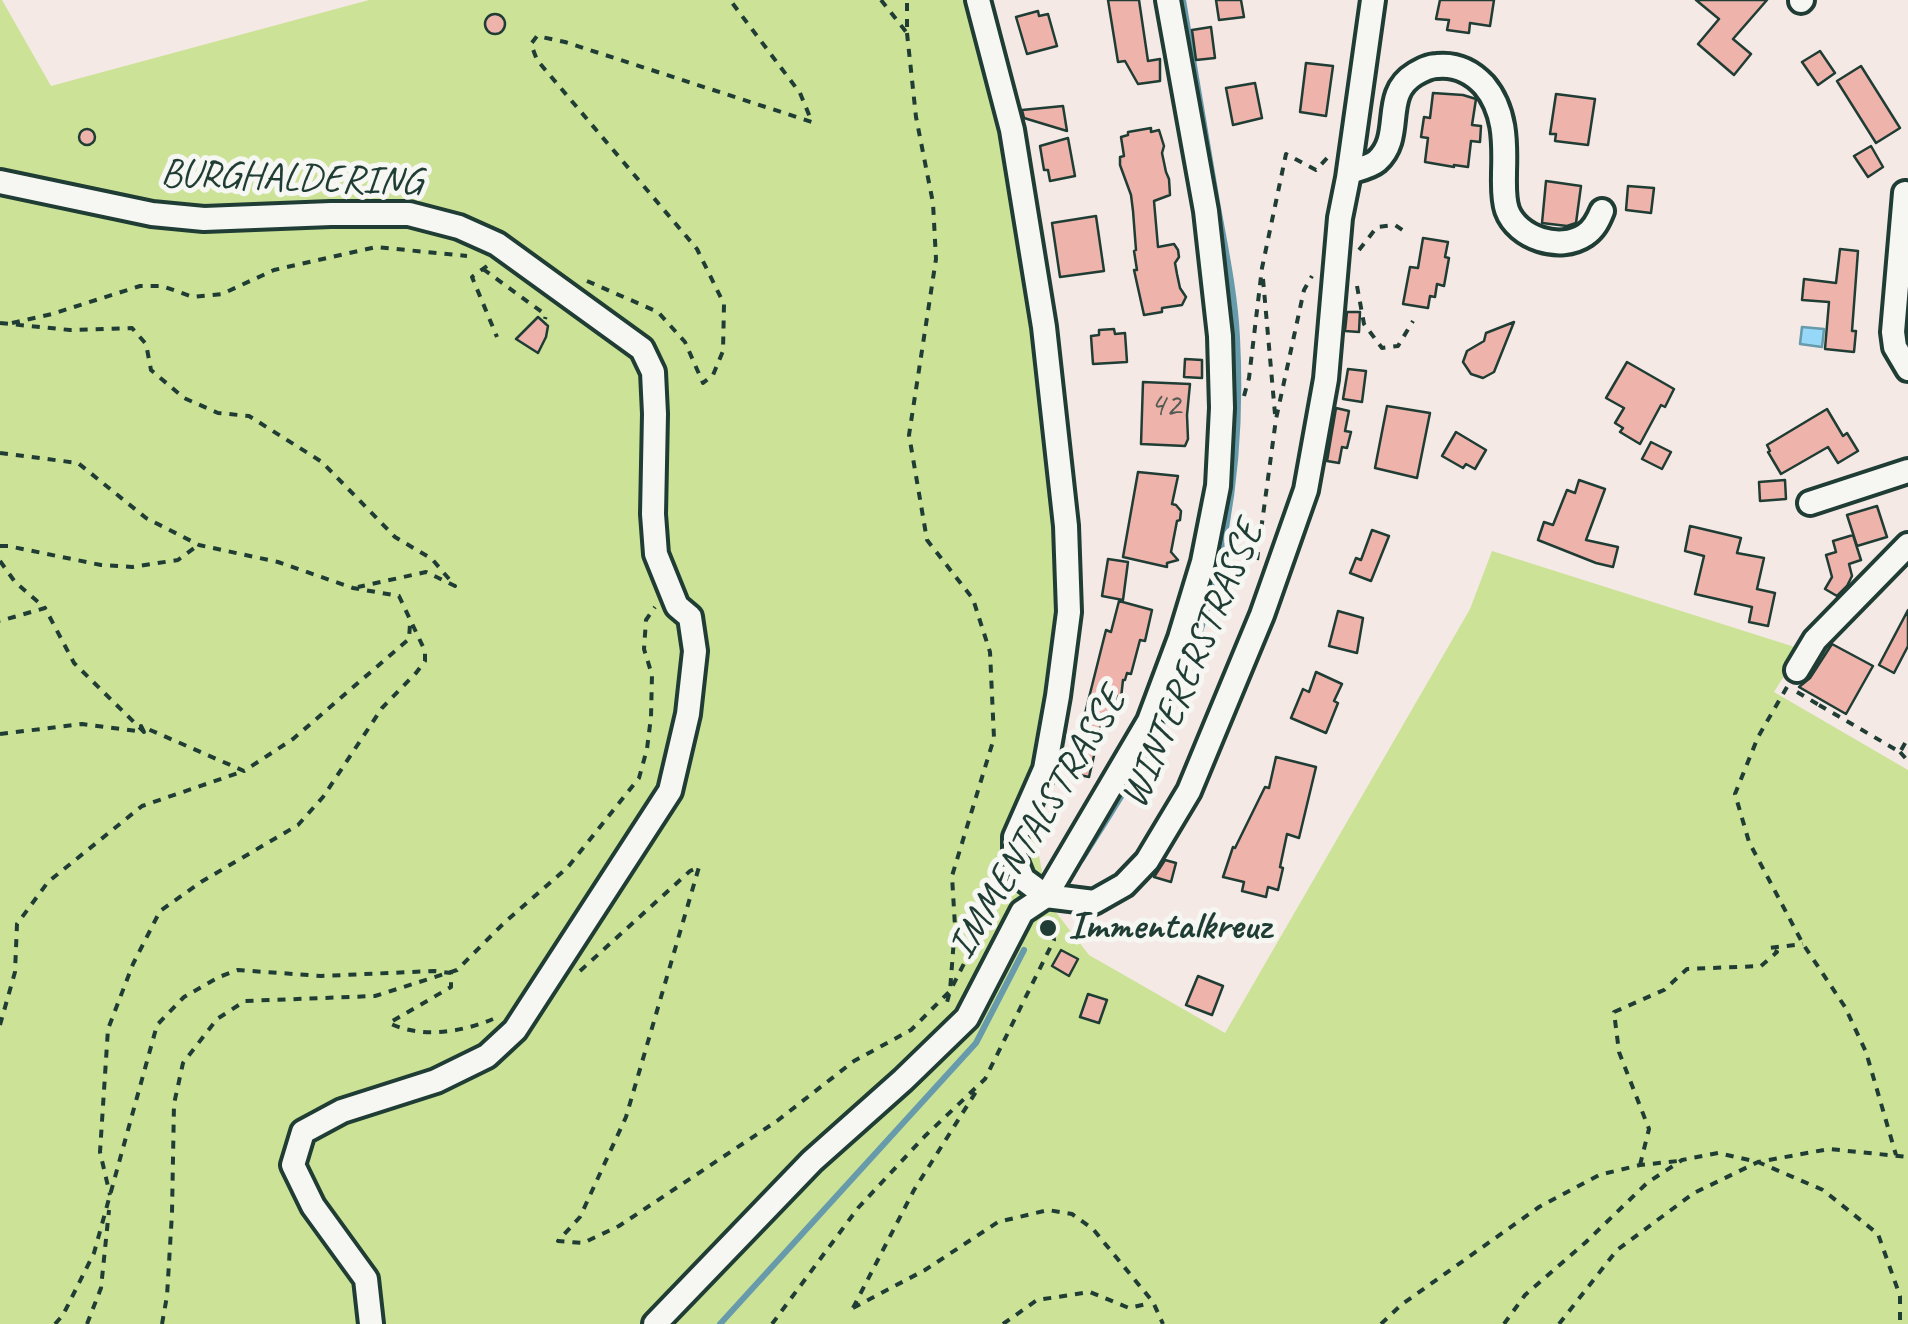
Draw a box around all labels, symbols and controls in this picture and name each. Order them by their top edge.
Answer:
street label: BURGHALDERING [160,150,422,208]
house number: 42 [1149,385,1181,427]
street label: WINTERERSTRASSE [1111,515,1275,815]
street label: IMMENTALSTRASSE [938,680,1138,968]
place label: Immentalkreuz [1068,904,1270,952]
marker: Immentalkreuz [1037,917,1059,939]

